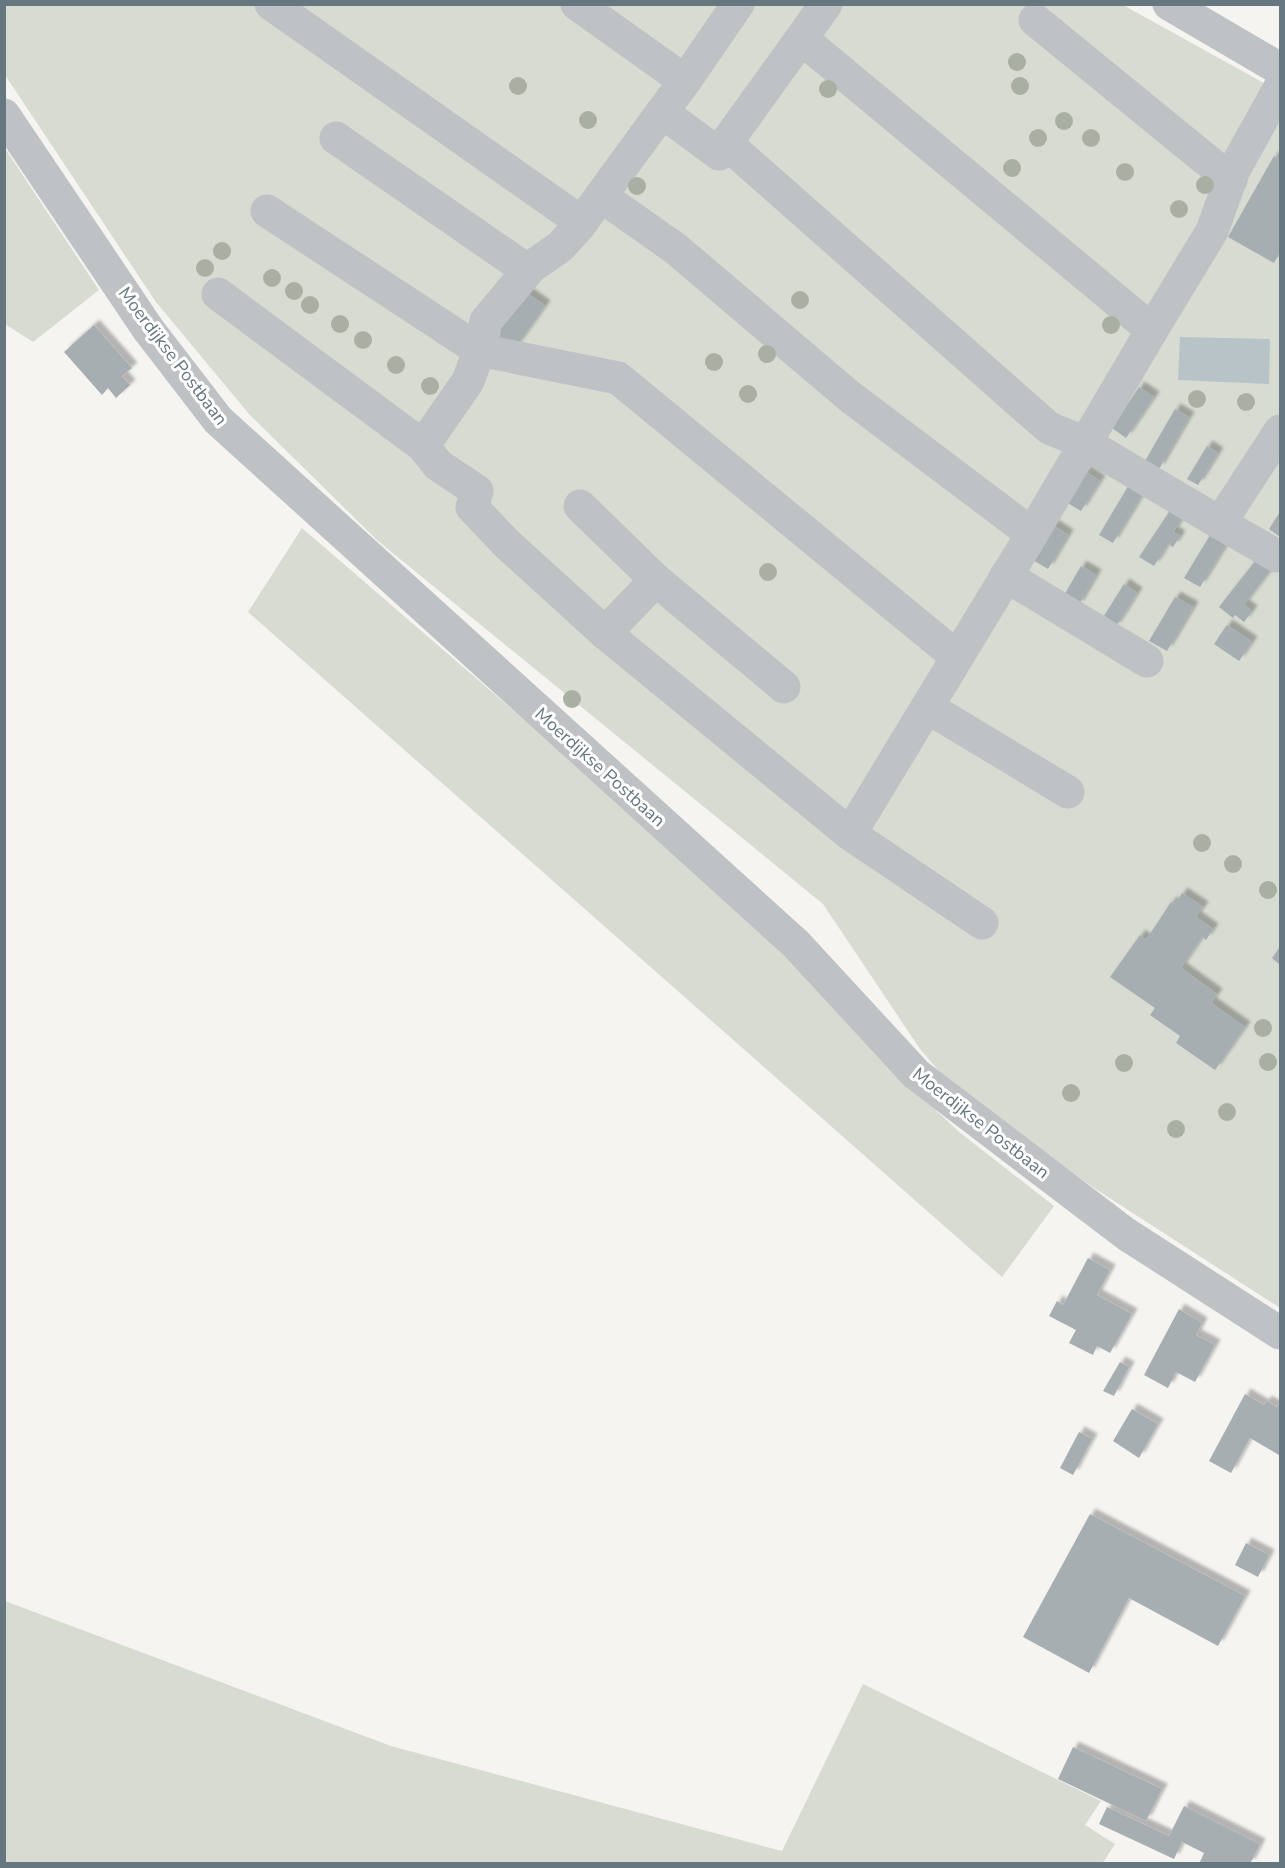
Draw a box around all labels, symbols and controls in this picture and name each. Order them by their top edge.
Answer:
street label: Moerdijkse Postbaan [113,282,233,430]
street label: Moerdijkse Postbaan [530,702,670,832]
street label: Moerdijkse Postbaan [908,1062,1054,1184]

